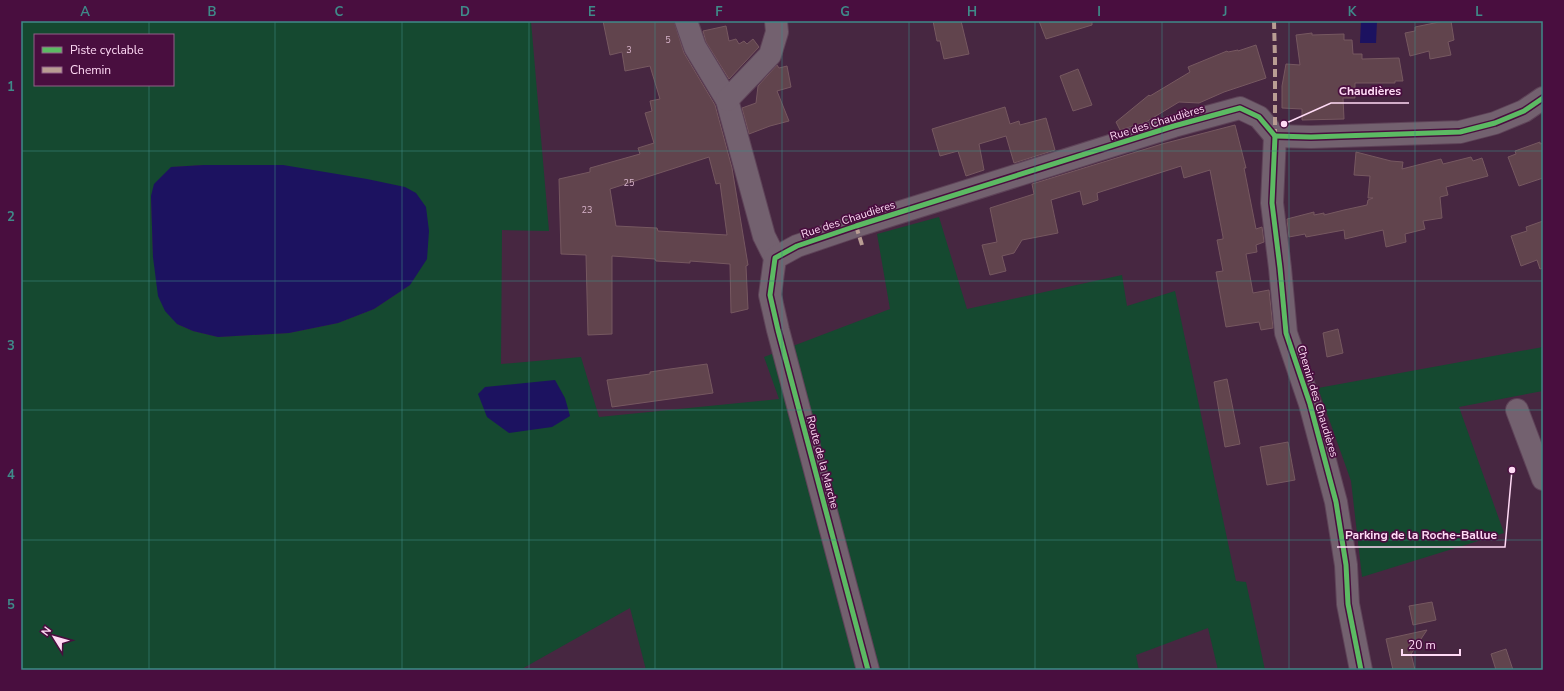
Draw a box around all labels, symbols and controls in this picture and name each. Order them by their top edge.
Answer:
text: A [80,3,90,21]
text: B [208,3,217,21]
text: C [335,3,344,21]
text: D [460,3,470,21]
text: E [588,3,596,21]
text: F [715,3,723,21]
text: G [840,3,850,21]
text: H [967,3,977,21]
text: I [1097,3,1101,21]
text: J [1222,3,1227,21]
text: K [1348,3,1357,21]
text: L [1475,3,1483,21]
legend [34,34,174,86]
house number: 5 [665,34,671,46]
text: Piste cyclable [70,42,144,58]
house number: 3 [626,44,632,56]
text: Chemin [70,62,111,78]
text: 1 [7,78,15,96]
callout: Chaudières [1331,79,1409,103]
text: Chaudières [1339,83,1401,99]
street label: Rue des Chaudières [1108,101,1206,144]
house number: 25 [624,177,634,189]
street label: Rue des Chaudières [799,197,897,242]
house number: 23 [582,204,592,216]
text: 2 [7,208,15,226]
text: 3 [7,337,15,355]
street label: Chemin des Chaudières [1293,343,1342,459]
street label: Route de la Marche [803,414,842,510]
text: 4 [7,466,15,484]
callout: Parking de la Roche-Ballue [1337,523,1505,547]
text: Parking de la Roche-Ballue [1345,527,1497,543]
text: 5 [7,596,15,614]
north arrow [34,617,74,657]
text: N [38,623,55,639]
scale bar [1402,631,1460,657]
text: 20 m [1408,637,1436,653]

